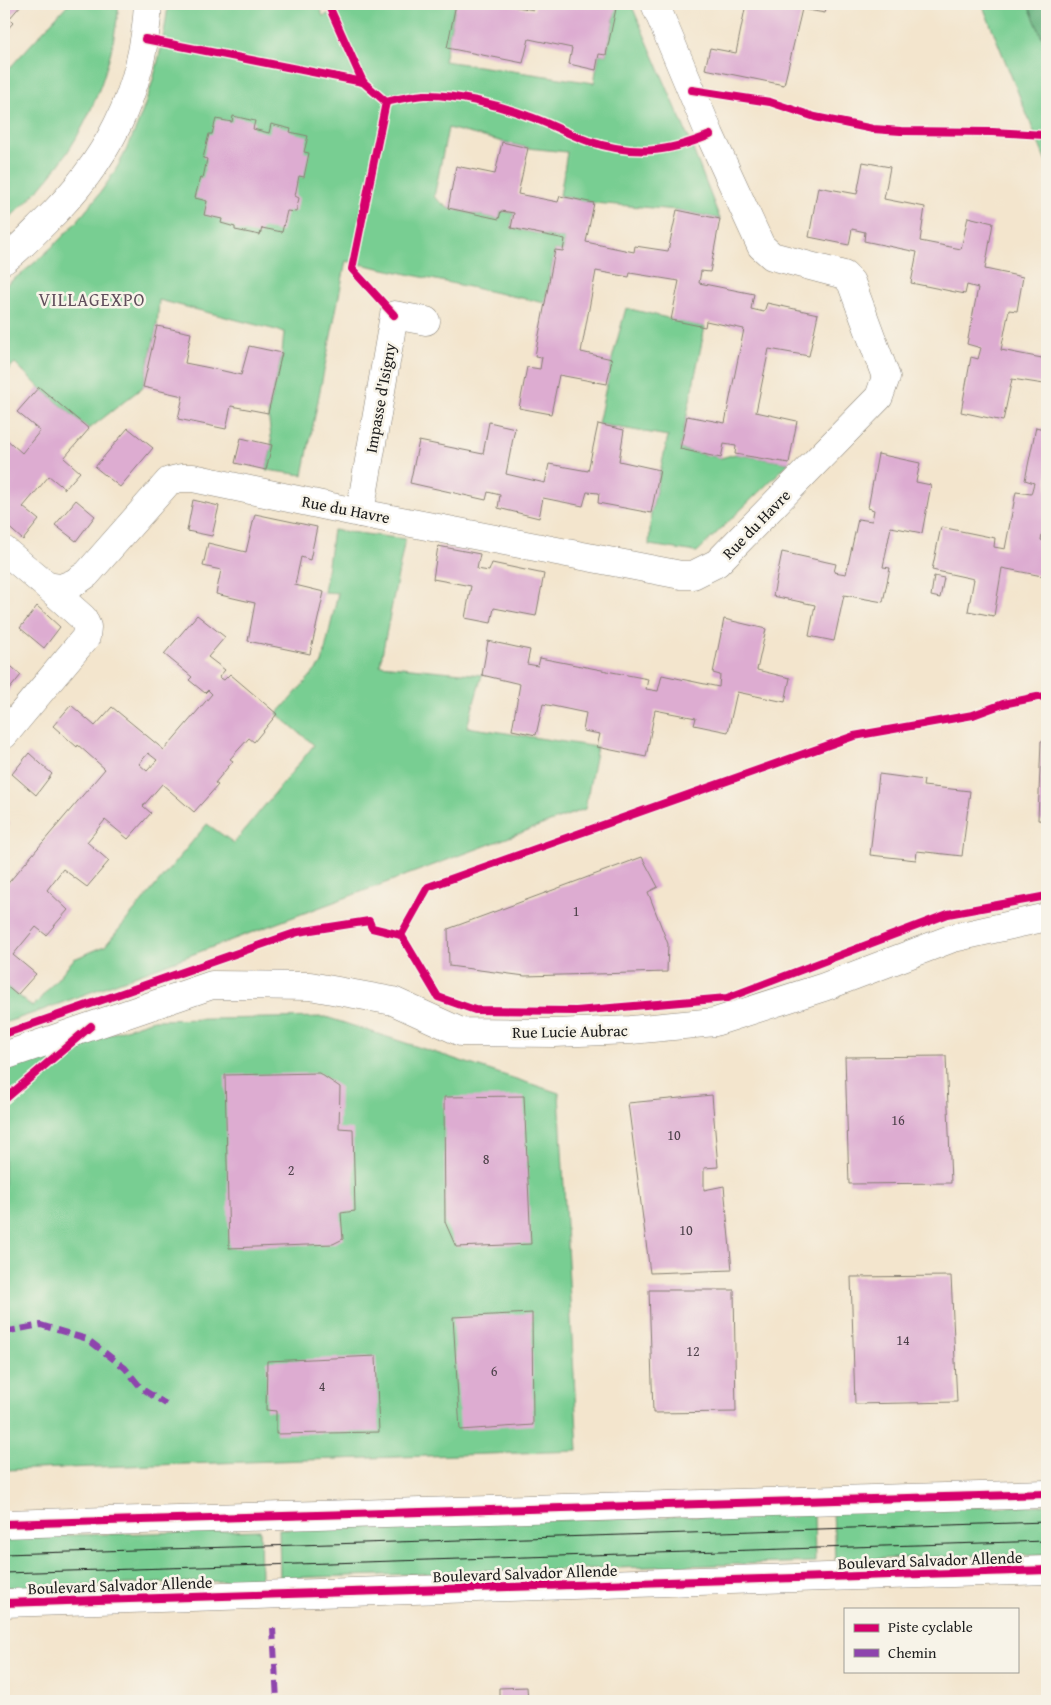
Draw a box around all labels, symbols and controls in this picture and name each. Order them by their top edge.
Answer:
district label: VILLAGEXPO [39,286,146,313]
street label: Impasse d'Isigny [359,341,401,455]
street label: Rue du Havre [716,484,796,564]
street label: Rue du Havre [300,489,392,529]
house number: 1 [573,901,579,921]
street label: Rue Lucie Aubrac [512,1018,628,1044]
house number: 16 [891,1110,905,1130]
house number: 10 [667,1125,681,1145]
house number: 8 [483,1149,490,1169]
house number: 2 [288,1160,294,1180]
house number: 10 [679,1220,693,1240]
house number: 14 [896,1330,910,1350]
house number: 12 [686,1341,700,1361]
house number: 6 [491,1361,498,1381]
house number: 4 [319,1376,326,1396]
street label: Boulevard Salvador Allende [837,1545,1023,1575]
street label: Boulevard Salvador Allende [432,1558,618,1588]
street label: Boulevard Salvador Allende [27,1570,213,1600]
legend [844,1608,1018,1672]
text: Piste cyclable [888,1616,973,1637]
text: Chemin [888,1642,937,1663]

